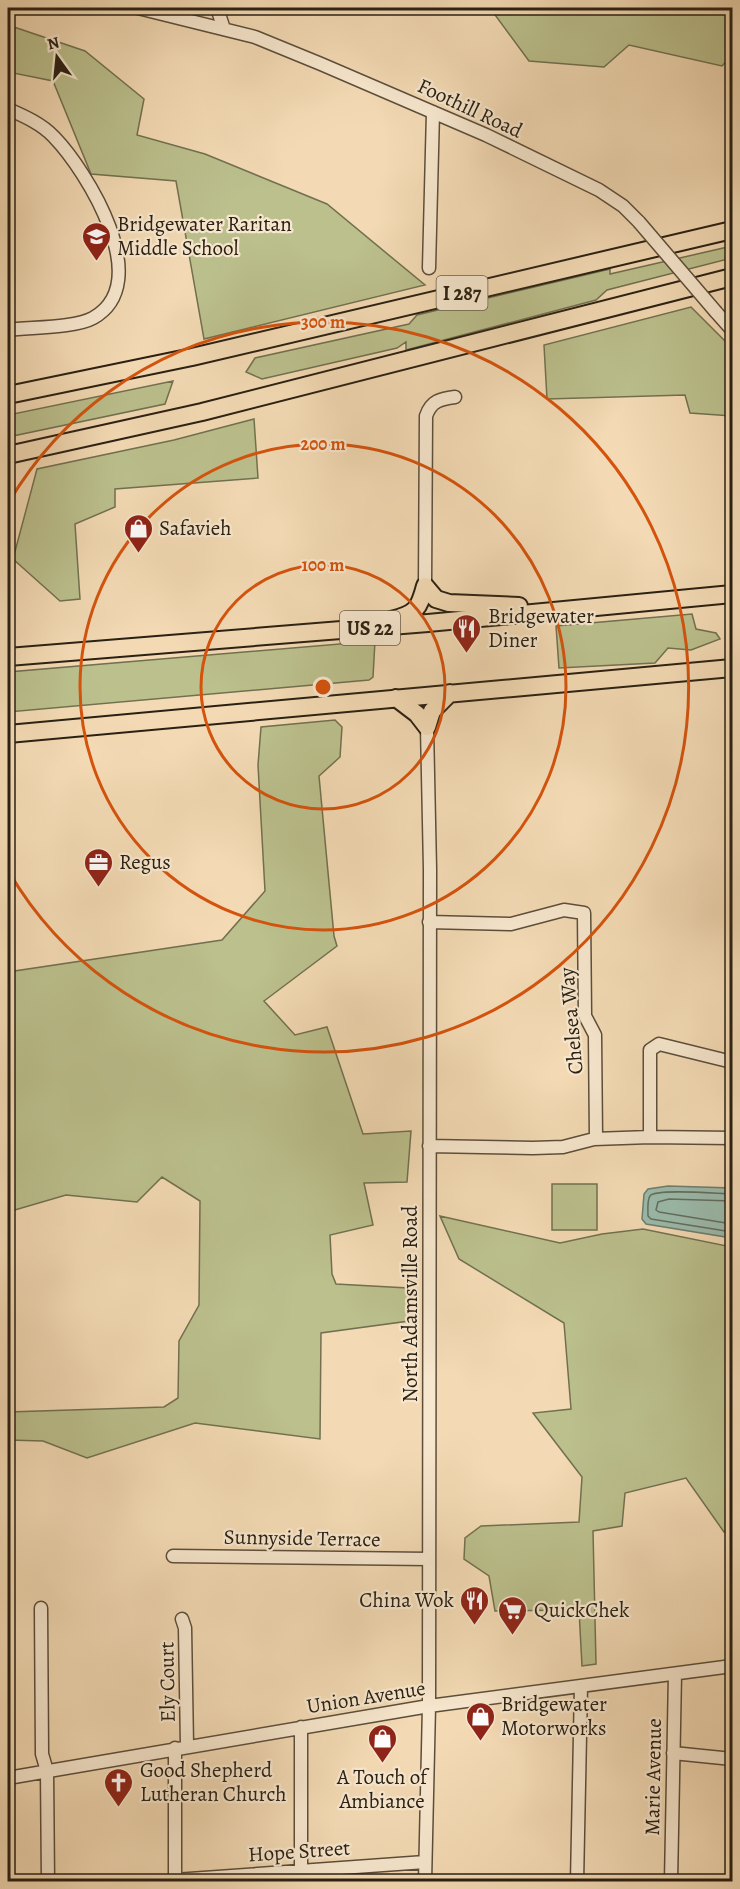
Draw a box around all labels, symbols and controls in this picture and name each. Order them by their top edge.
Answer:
north arrow [27,27,87,87]
text: N [45,31,62,56]
street label: Foothill Road [413,71,528,145]
place label: Bridgewater Raritan Middle School [117,210,292,262]
school or university icon: Bridgewater Raritan Middle School [80,220,112,262]
road number: I 287 [436,276,488,310]
text: 300 m [301,310,345,334]
text: 200 m [300,432,346,456]
shop icon: Safavieh [122,512,154,554]
place label: Safavieh [159,514,232,542]
text: 100 m [302,553,344,577]
place label: Bridgewater Diner [488,602,594,654]
road number: US 22 [340,611,400,645]
restaurant icon: Bridgewater Diner [451,612,483,654]
centre of rings [313,677,333,697]
office icon: Regus [82,846,114,888]
place label: Regus [119,848,171,876]
street label: Chelsea Way [552,966,590,1076]
street label: North Adamsville Road [396,1205,424,1403]
street label: Sunnyside Terrace [223,1523,381,1553]
restaurant icon: China Wok [459,1584,491,1626]
place label: China Wok [359,1586,455,1614]
supermarket icon: QuickChek [497,1594,529,1636]
place label: QuickChek [534,1596,630,1624]
street label: Ely Court [152,1641,182,1723]
street label: Union Avenue [305,1674,427,1720]
place label: Bridgewater Motorworks [501,1690,607,1742]
shop icon: Bridgewater Motorworks [464,1700,496,1742]
street label: Marie Avenue [638,1718,668,1836]
shop icon: A Touch of Ambiance [366,1722,398,1764]
place label: Good Shepherd Lutheran Church [140,1756,287,1808]
place label: A Touch of Ambiance [336,1763,430,1815]
church icon: Good Shepherd Lutheran Church [103,1766,135,1808]
street label: Hope Street [247,1833,351,1869]

